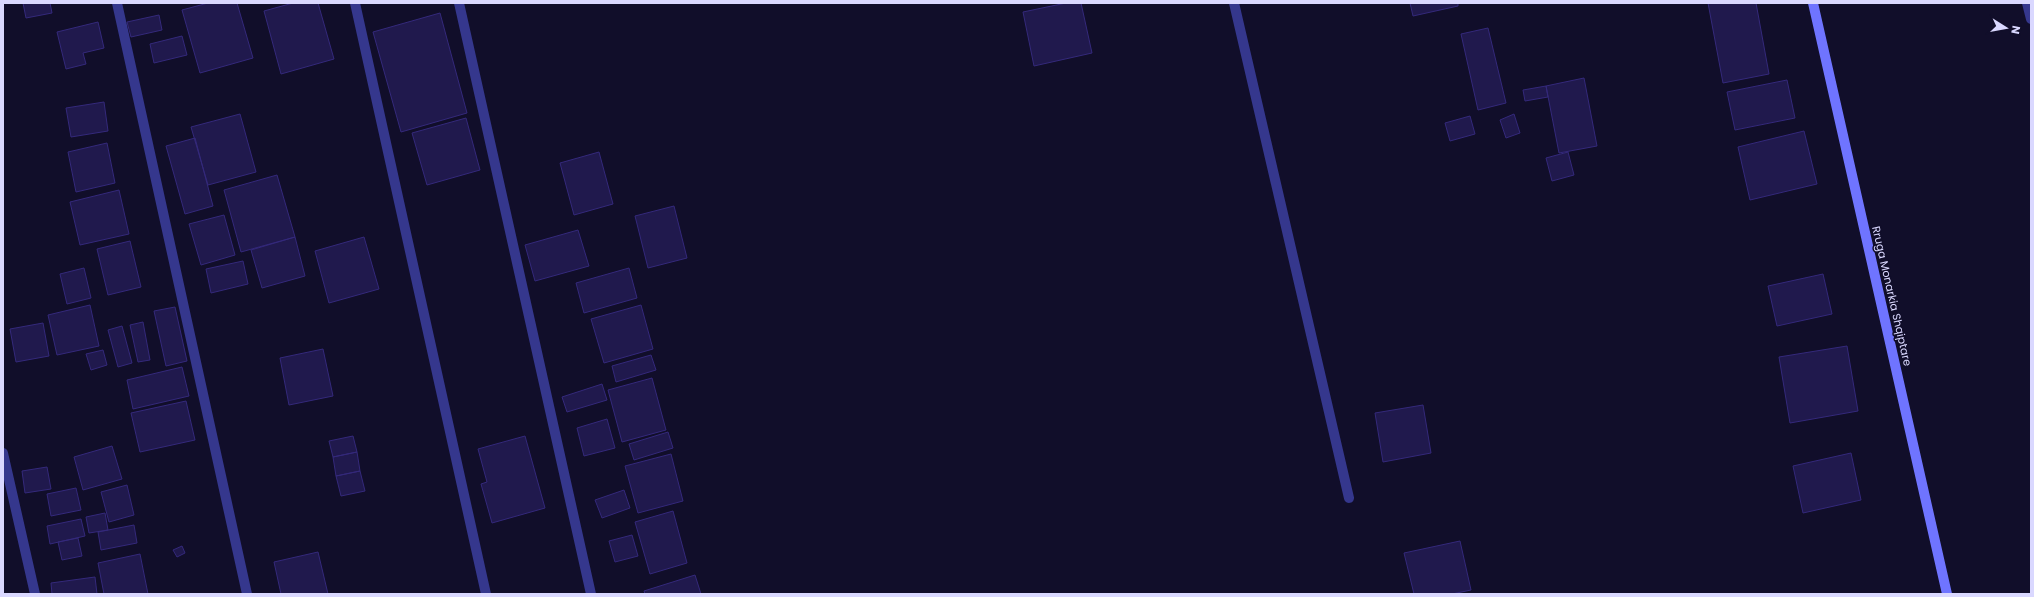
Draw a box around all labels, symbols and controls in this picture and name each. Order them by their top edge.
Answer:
north arrow [1986,8,2026,48]
text: N [2007,24,2024,35]
street label: Rruga Monarkia Shqiptare [1868,225,1916,368]

